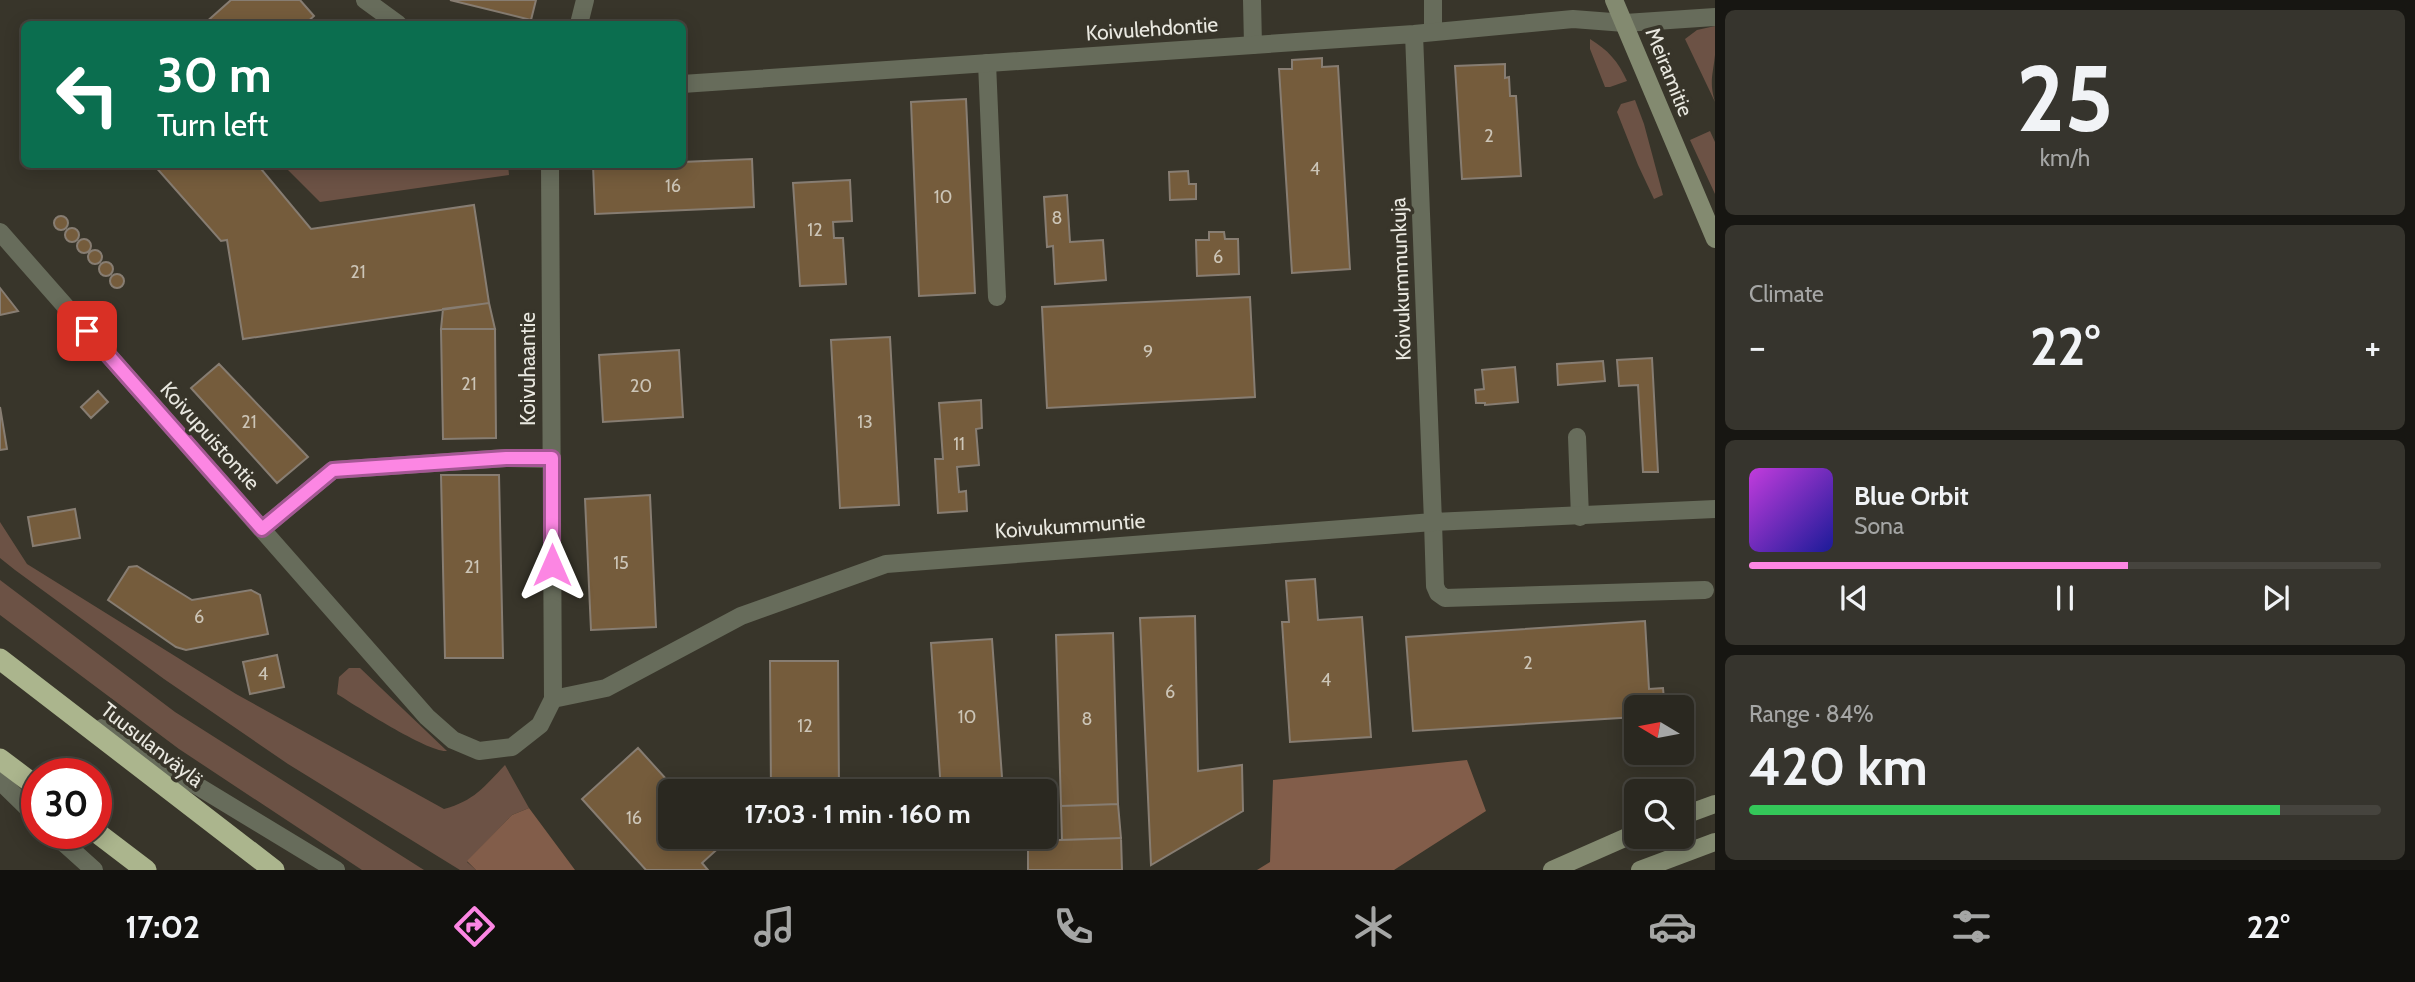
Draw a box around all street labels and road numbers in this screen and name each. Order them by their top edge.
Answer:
street label: Koivulehdontie [1085,11,1219,46]
street label: Meiramitie [1640,24,1699,120]
street label: Koivukummunkuja [1385,197,1417,361]
street label: Koivuhaantie [515,312,540,426]
street label: Koivupuistontie [155,376,266,495]
street label: Koivukummuntie [994,508,1146,543]
street label: Tuusulanväylä [96,697,209,792]

